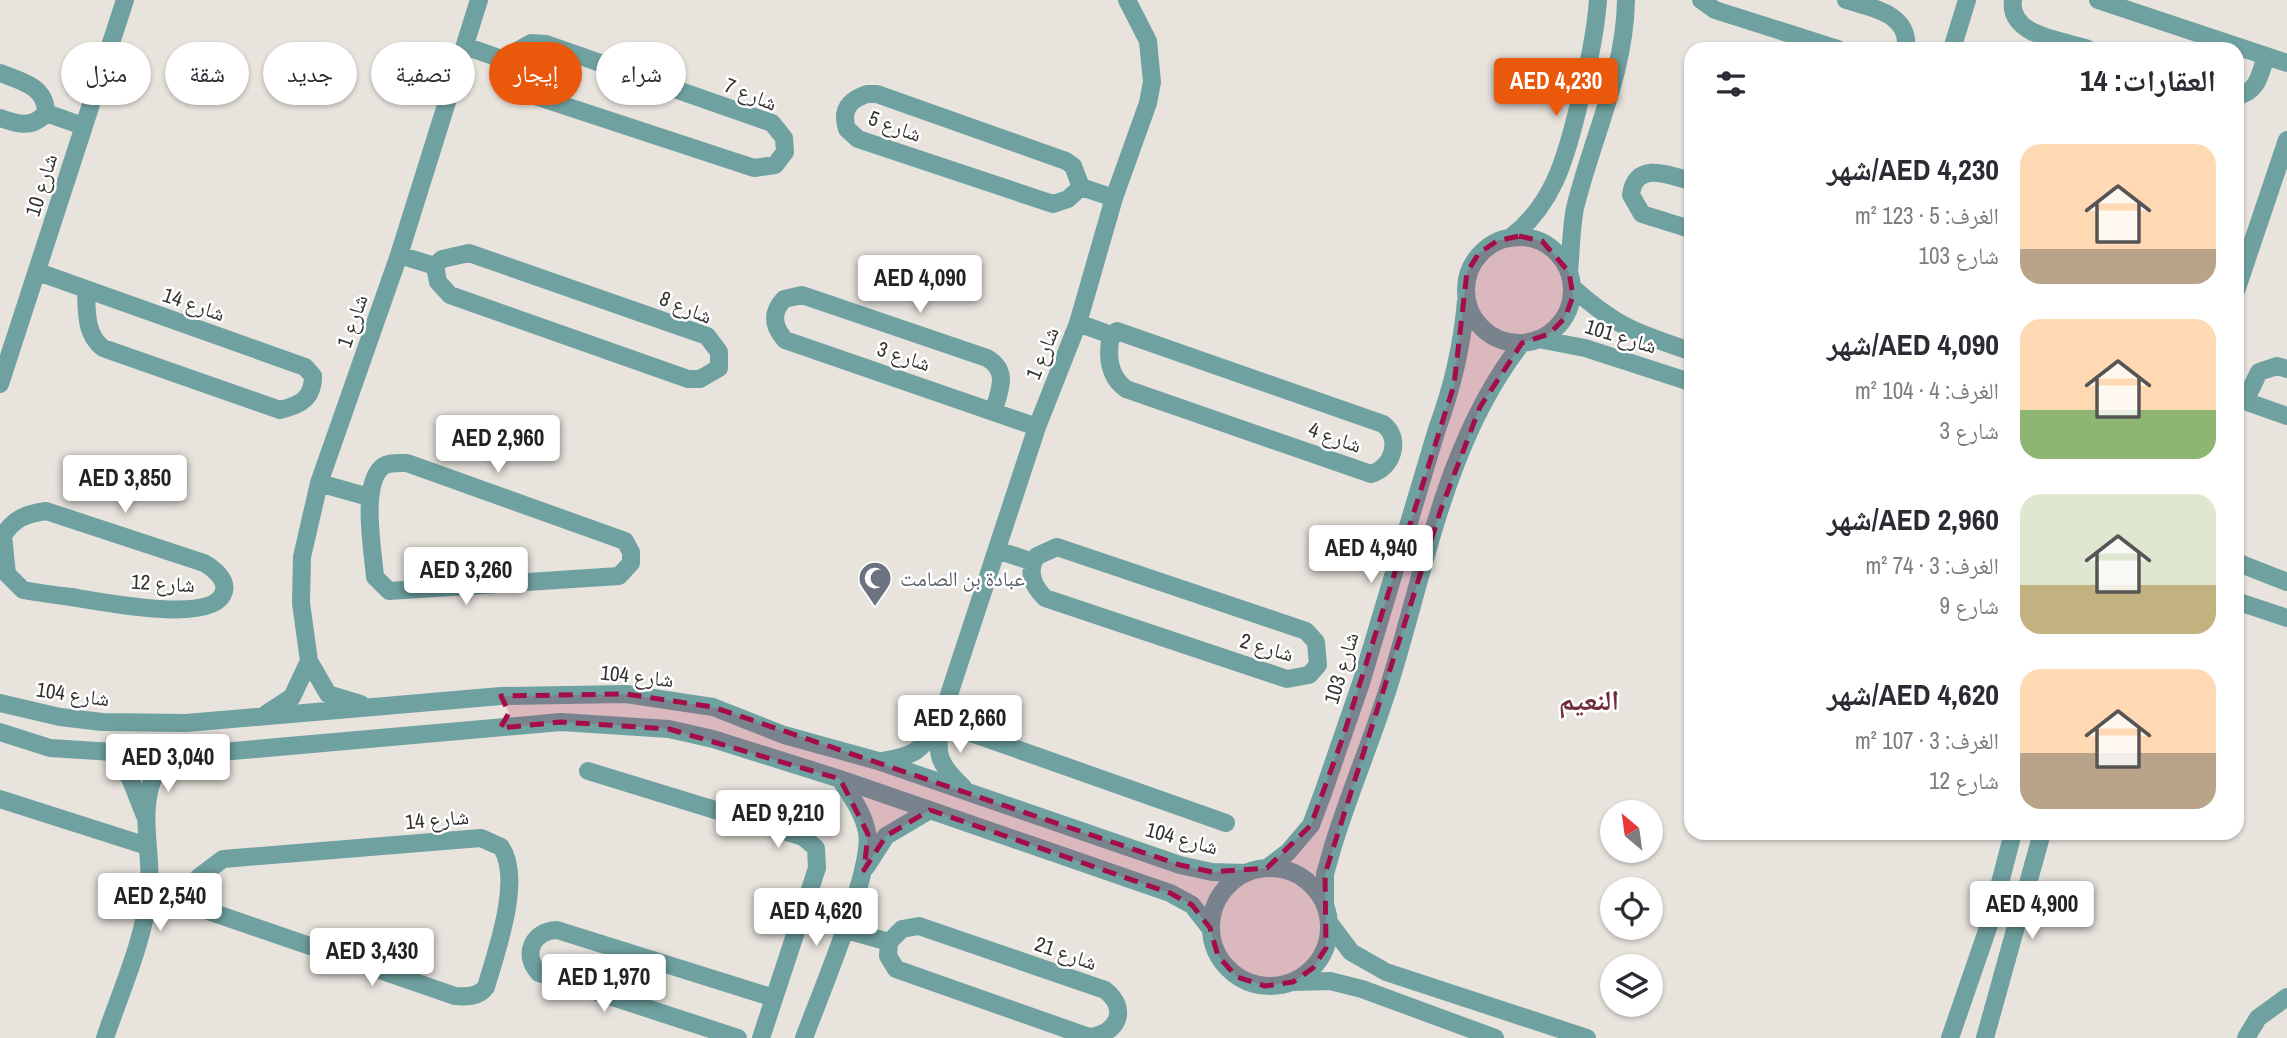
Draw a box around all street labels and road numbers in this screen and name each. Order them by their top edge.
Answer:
street label: شارع 7 [720,70,782,118]
street label: شارع 5 [865,103,925,149]
street label: شارع 10 [18,150,64,220]
street label: شارع 14 [159,280,229,328]
street label: شارع 8 [655,283,717,331]
street label: شارع 1 [329,291,375,351]
street label: شارع 101 [1582,311,1660,361]
street label: شارع 1 [1018,322,1066,384]
street label: شارع 3 [874,334,934,378]
street label: شارع 4 [1305,414,1365,460]
street label: شارع 12 [130,567,196,599]
street label: شارع 2 [1237,626,1297,668]
street label: شارع 103 [1316,629,1366,707]
street label: شارع 104 [599,658,675,694]
street label: شارع 104 [35,675,111,713]
street label: شارع 14 [404,802,470,836]
street label: شارع 104 [1143,814,1221,862]
street label: شارع 21 [1031,929,1101,977]

